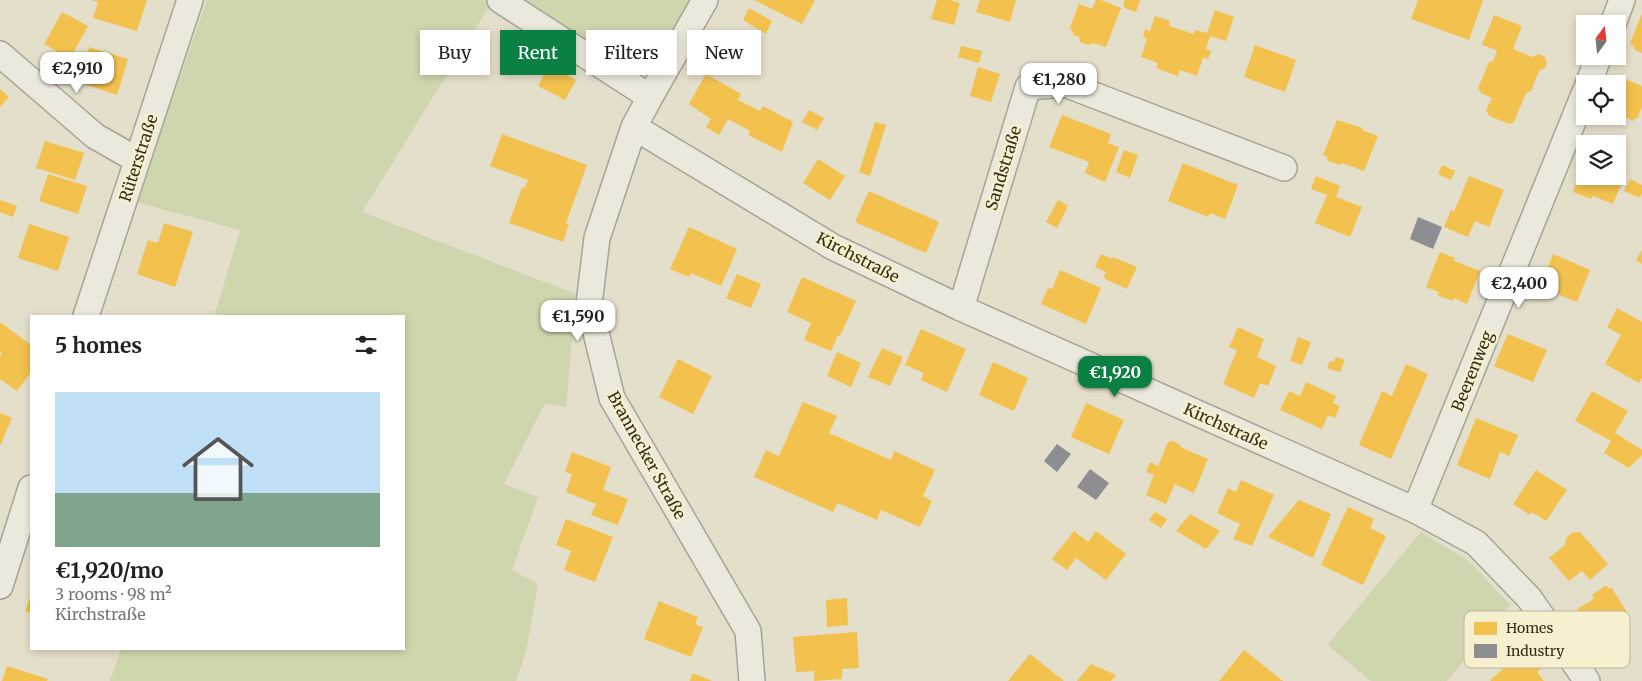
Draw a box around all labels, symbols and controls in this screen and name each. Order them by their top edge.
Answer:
north arrow [1576,15,1626,65]
map controls [1576,15,1626,185]
chip: Buy [420,30,490,75]
chip: Rent [500,30,576,75]
chip: Filters [586,30,677,75]
chip: New [687,30,761,75]
pin: €2,910 [36,52,118,94]
text: €2,910 [51,58,103,78]
pin: €1,280 [1018,62,1100,105]
text: €1,280 [1032,69,1086,89]
button: locate [1576,75,1626,125]
street label: Rüterstraße [114,112,162,204]
street label: Sandstraße [981,123,1025,213]
button: layers [1576,135,1626,185]
street label: Kirchstraße [813,228,903,286]
pin: €2,400 [1478,266,1560,309]
text: €2,400 [1491,273,1547,293]
pin: €1,590 [537,300,619,342]
text: €1,590 [551,306,605,326]
street label: Beerenweg [1447,328,1497,414]
icon: filters [352,331,380,359]
text: 5 homes [55,332,142,359]
pin: €1,920 [1074,356,1156,398]
text: €1,920 [1089,362,1141,382]
street label: Brannecker Straße [603,387,691,523]
street label: Kirchstraße [1181,398,1271,454]
icon: home [173,424,263,514]
text: €1,920/mo [55,557,164,584]
text: 3 rooms · 98 m² [55,584,172,604]
text: Kirchstraße [55,604,146,624]
legend [1464,611,1630,668]
text: Homes [1506,619,1553,637]
text: Industry [1506,642,1565,660]

